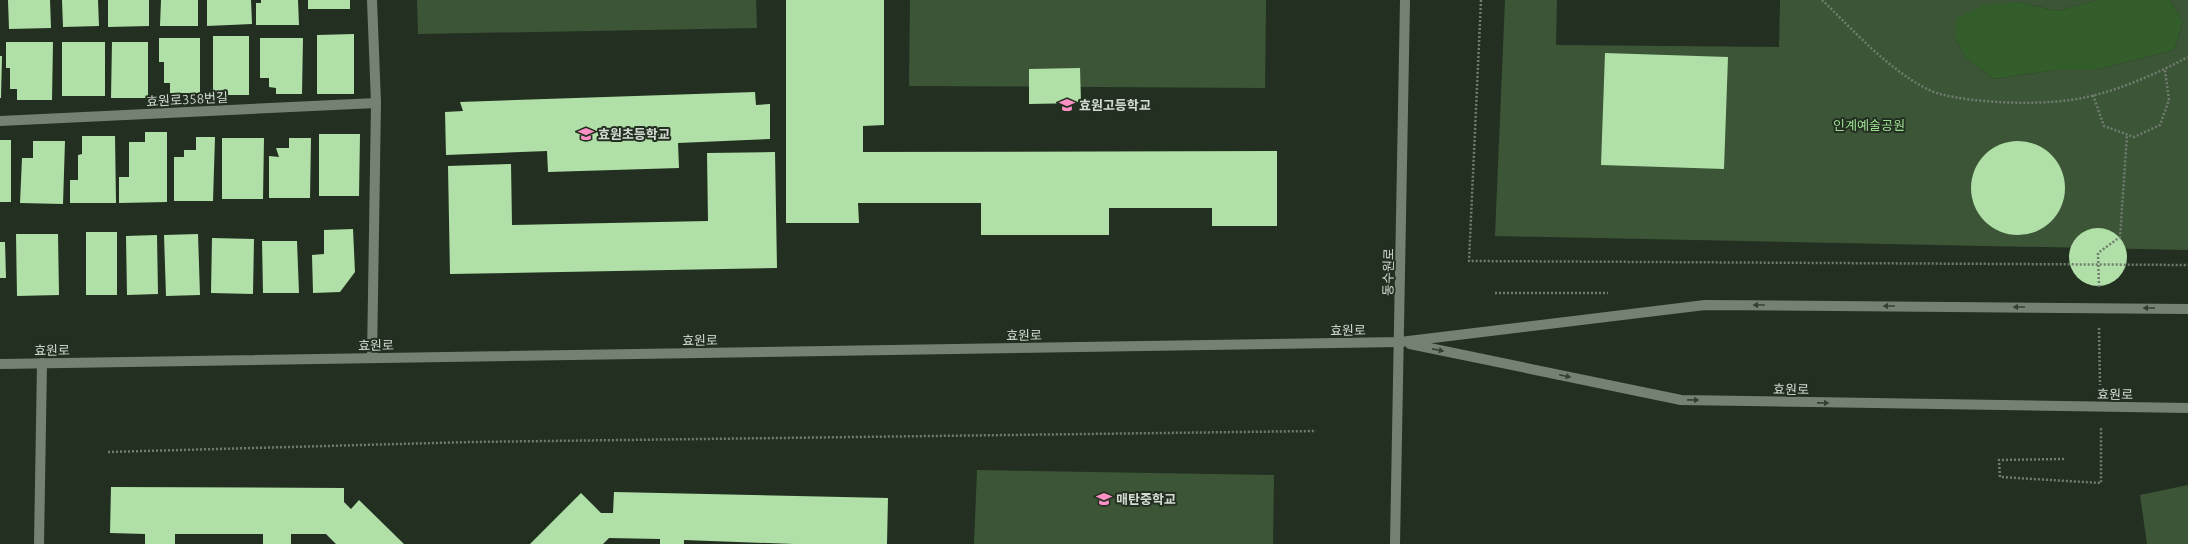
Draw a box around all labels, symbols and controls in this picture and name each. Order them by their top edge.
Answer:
street label: 효원로358번길 [146,90,228,108]
school or university icon: 효원고등학교 [1058,96,1076,114]
place label: 효원고등학교 [1079,98,1151,112]
park label: 인계예술공원 [1833,118,1905,132]
school or university icon: 효원초등학교 [577,125,595,143]
place label: 효원초등학교 [598,127,670,141]
street label: 동수원로 [1381,248,1395,296]
one-way arrow [1752,302,1765,308]
one-way arrow [1882,303,1895,309]
one-way arrow [2012,304,2025,310]
one-way arrow [2142,305,2155,311]
street label: 효원로 [1330,323,1366,337]
street label: 효원로 [1006,328,1042,342]
street label: 효원로 [682,333,718,347]
street label: 효원로 [358,338,394,352]
street label: 효원로 [34,343,70,357]
one-way arrow [1432,347,1444,353]
one-way arrow [1559,374,1571,380]
street label: 효원로 [1773,382,1809,396]
street label: 효원로 [2097,387,2133,401]
one-way arrow [1687,397,1699,404]
one-way arrow [1817,399,1829,406]
school or university icon: 매탄중학교 [1095,490,1113,508]
place label: 매탄중학교 [1116,492,1176,506]

